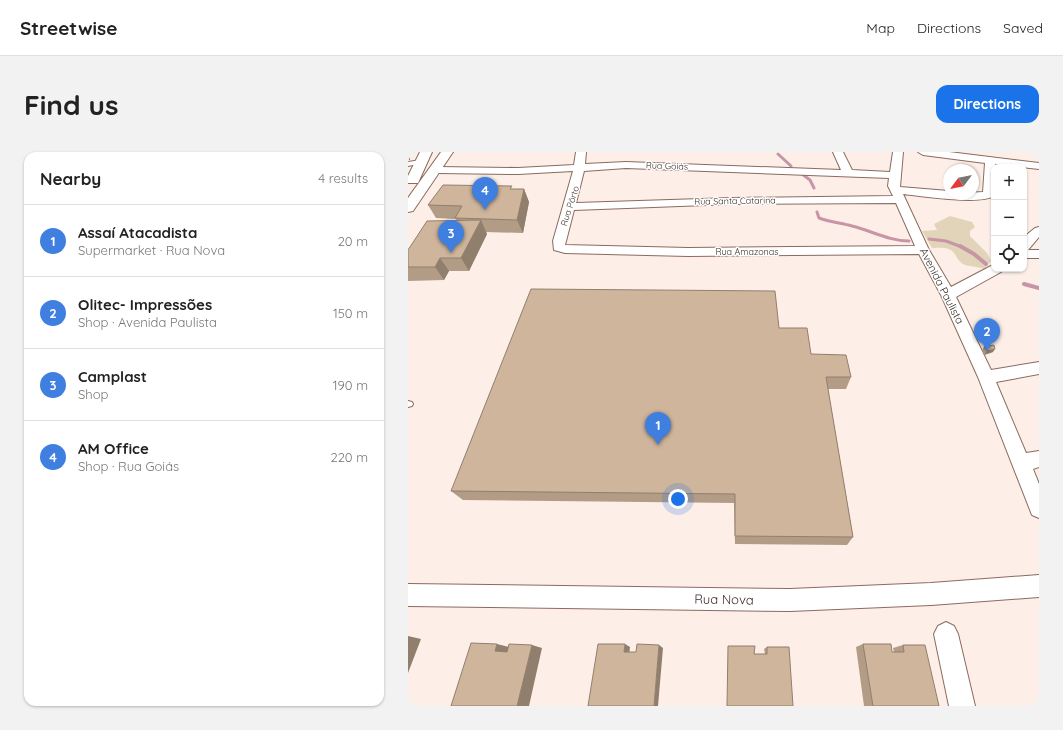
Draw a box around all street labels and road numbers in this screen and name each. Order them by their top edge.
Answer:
street label: Rua Goiás [646,159,688,172]
street label: Rua Pôrto [558,184,581,227]
street label: Rua Santa Catarina [694,194,776,207]
street label: Rua Amazonas [716,246,779,257]
street label: Avenida Paulista [917,246,967,326]
street label: Rua Nova [694,590,754,608]

